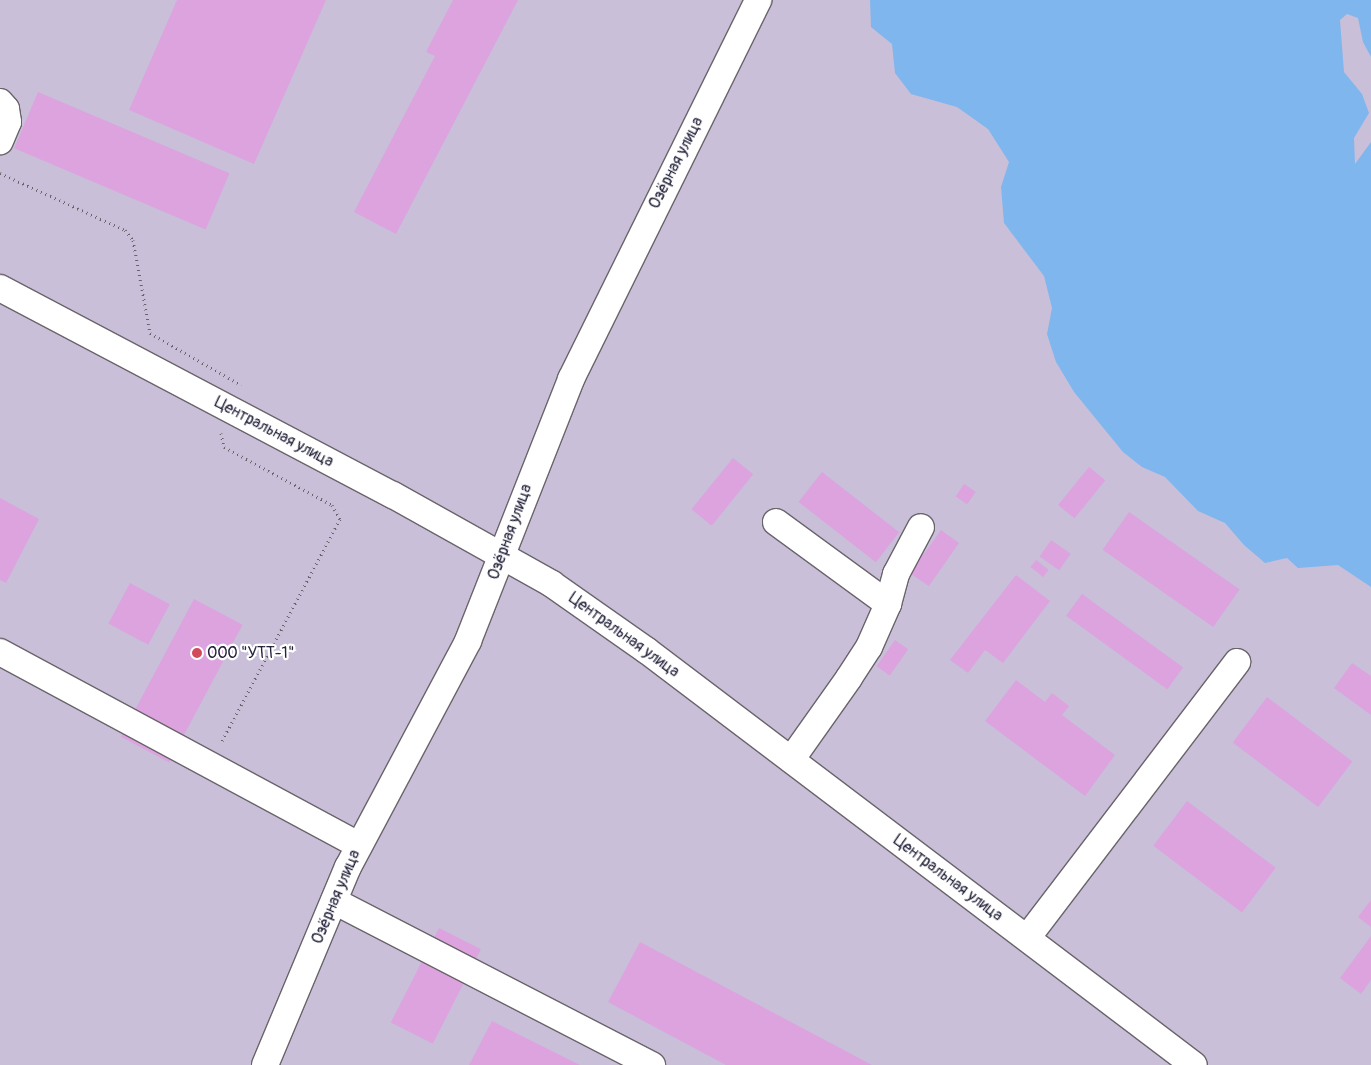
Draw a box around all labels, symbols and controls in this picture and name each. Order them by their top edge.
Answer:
street label: Озёрная улица [645,114,707,212]
street label: Центральная улица [211,392,337,472]
street label: Озёрная улица [484,482,536,582]
street label: Центральная улица [565,588,683,682]
place label: ООО "УТТ-1" [207,643,294,663]
marker: ООО "УТТ-1" [191,647,203,659]
street label: Центральная улица [889,831,1007,925]
street label: Озёрная улица [308,847,364,947]

